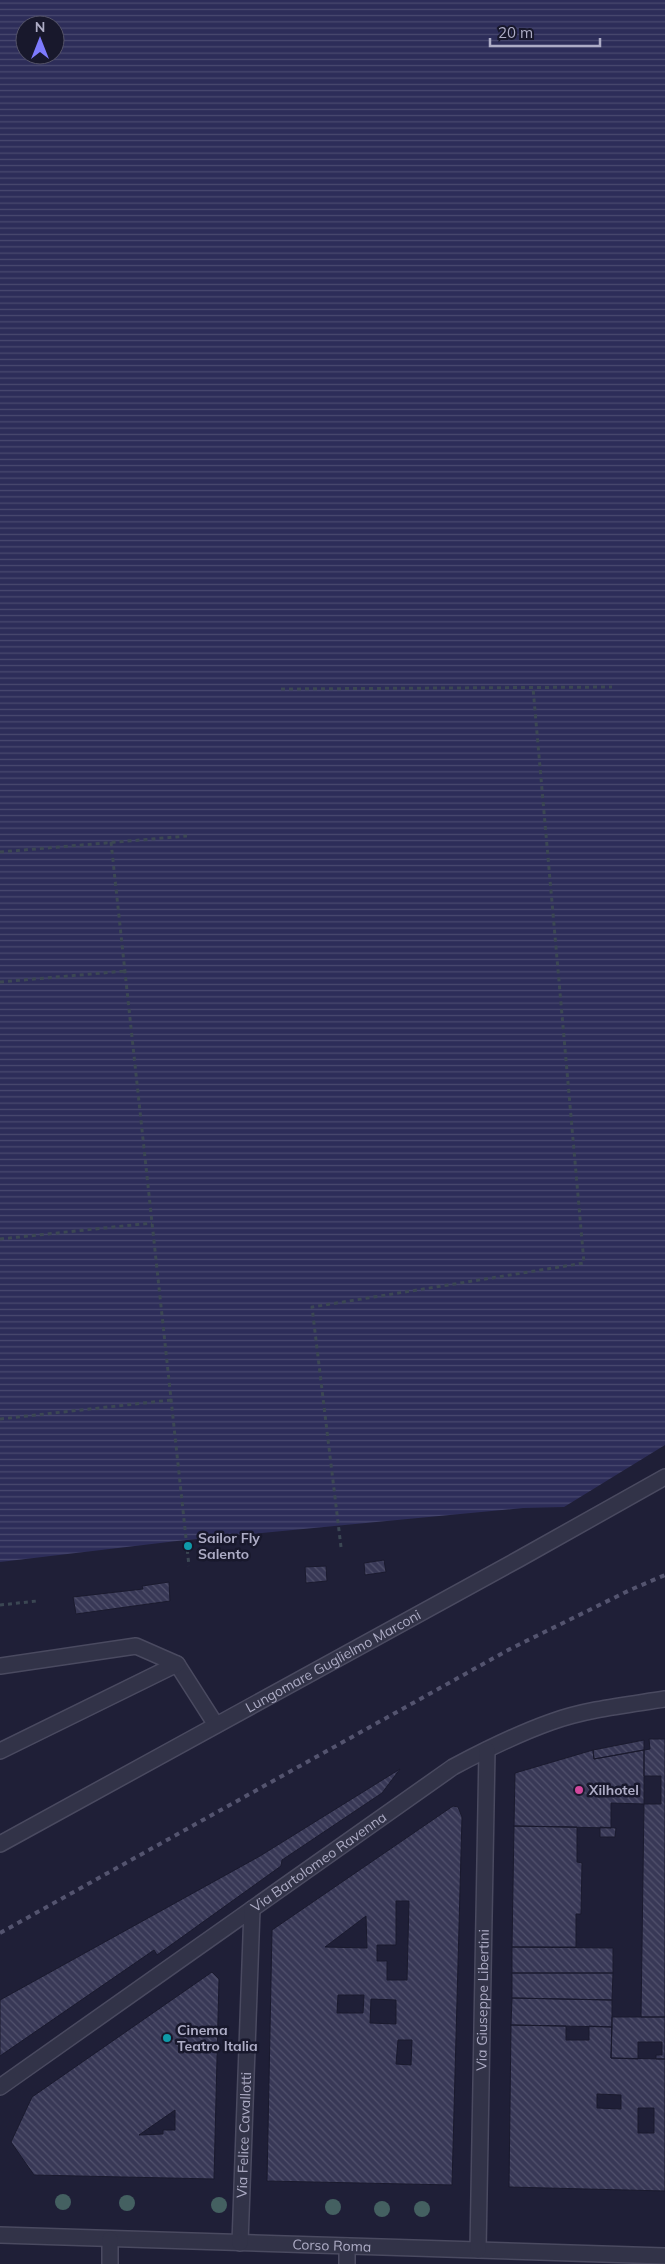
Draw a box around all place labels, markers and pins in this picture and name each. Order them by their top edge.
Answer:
place label: Sailor Fly Salento [198,1529,260,1563]
marker: Sailor Fly Salento [182,1540,194,1552]
place label: Xilhotel [588,1781,639,1799]
marker: Xilhotel [573,1784,585,1796]
place label: Cinema Teatro Italia [177,2021,258,2055]
marker: Cinema Teatro Italia [161,2032,173,2044]

